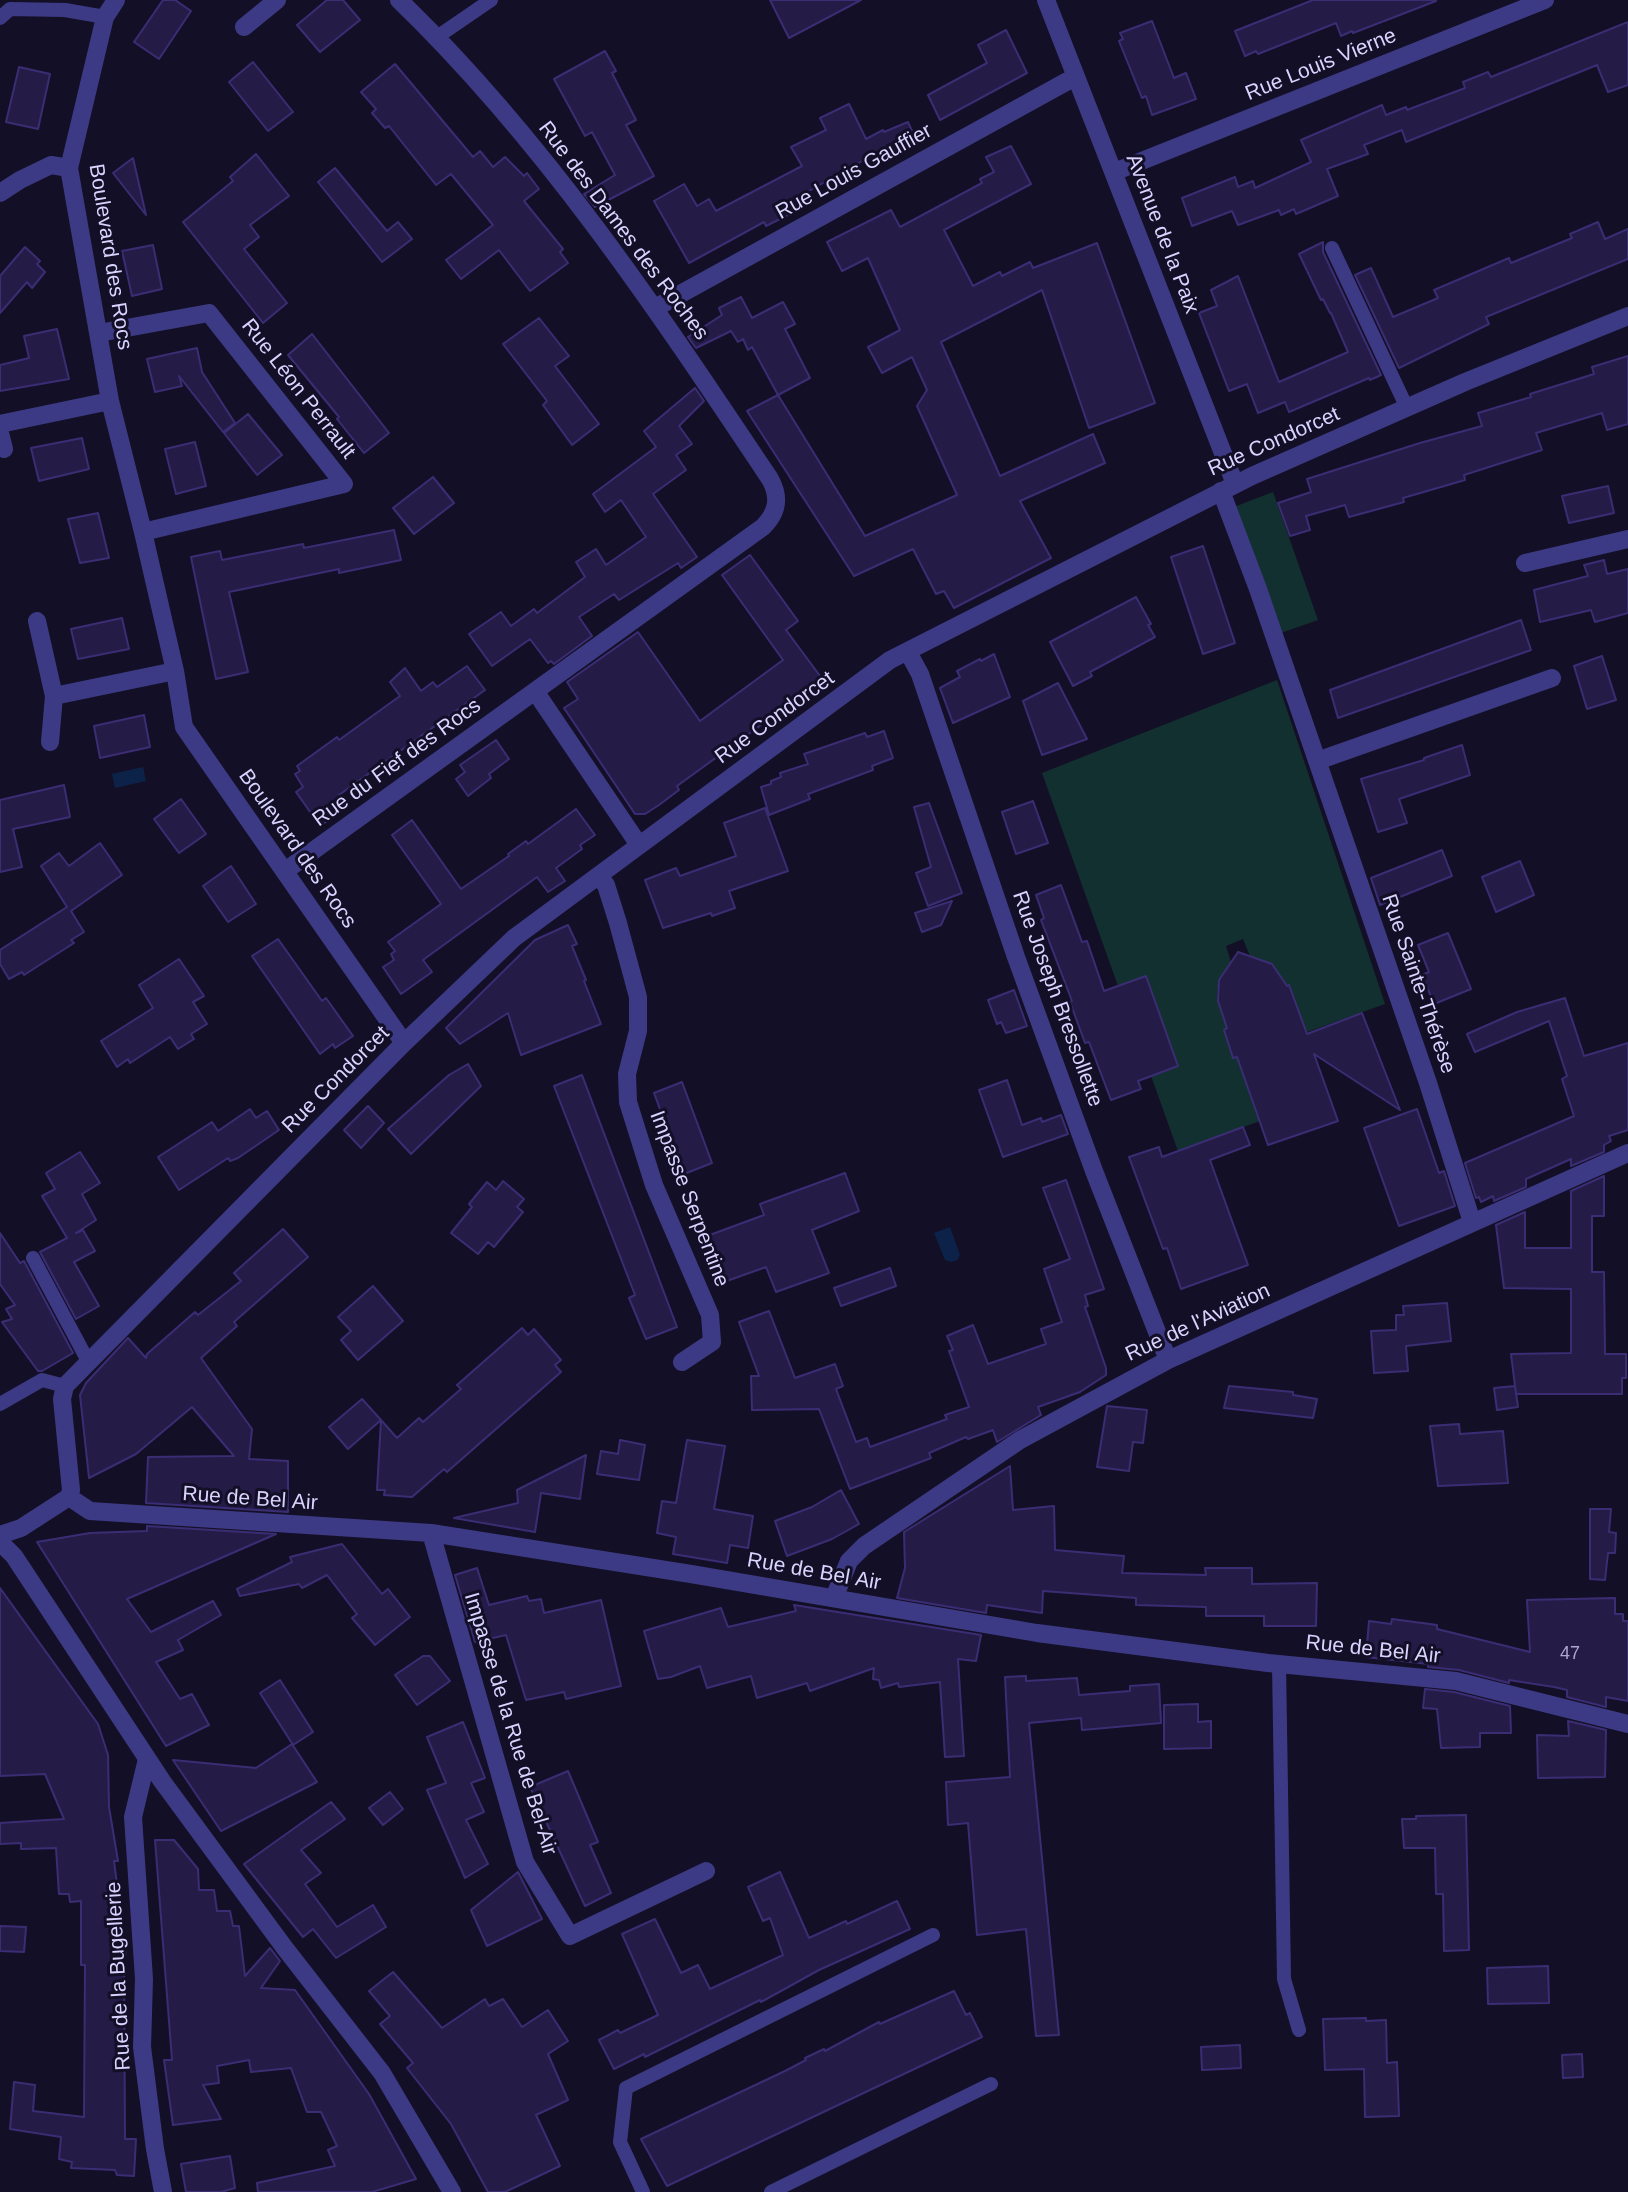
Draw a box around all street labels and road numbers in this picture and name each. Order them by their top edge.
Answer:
street label: Rue Louis Vierne [1242,23,1400,107]
street label: Rue des Dames des Roches [533,117,713,345]
street label: Rue Louis Gauffier [771,119,937,225]
street label: Avenue de la Paix [1120,151,1204,317]
street label: Boulevard des Rocs [83,162,137,352]
street label: Rue Léon Perrault [236,314,360,464]
street label: Rue Condorcet [1204,402,1344,482]
street label: Rue Condorcet [710,666,840,770]
street label: Rue du Fief des Rocs [308,693,486,833]
street label: Boulevard des Rocs [233,765,361,933]
street label: Rue Joseph Bressollette [1006,888,1108,1110]
street label: Rue Sainte-Thérèse [1375,891,1461,1077]
street label: Rue Condorcet [277,1021,395,1139]
street label: Impasse Serpentine [644,1107,734,1291]
street label: Rue de l'Aviation [1122,1278,1274,1368]
street label: Rue de Bel Air [182,1482,318,1516]
street label: Rue de Bel Air [745,1548,883,1596]
street label: Impasse de la Rue de Bel-Air [458,1590,562,1858]
street label: Rue de Bel Air [1304,1630,1442,1670]
street label: Rue de la Bugellerie [101,1881,137,2071]

